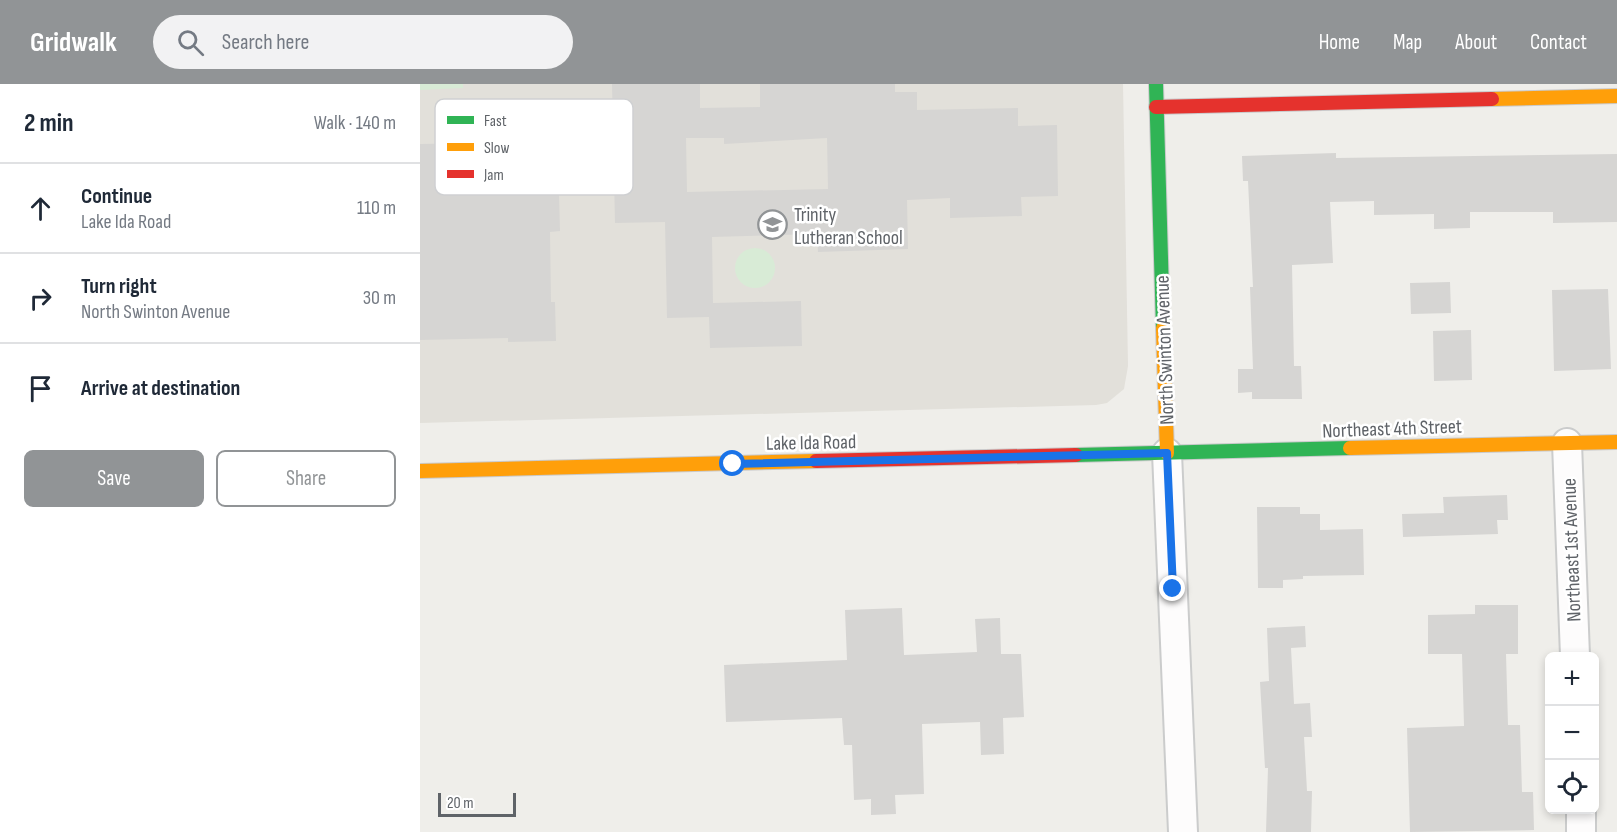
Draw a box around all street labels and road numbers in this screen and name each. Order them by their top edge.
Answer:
street label: North Swinton Avenue [1150,275,1180,425]
street label: Northeast 4th Street [1322,415,1462,443]
street label: Lake Ida Road [766,430,856,456]
street label: Northeast 1st Avenue [1557,478,1586,622]

